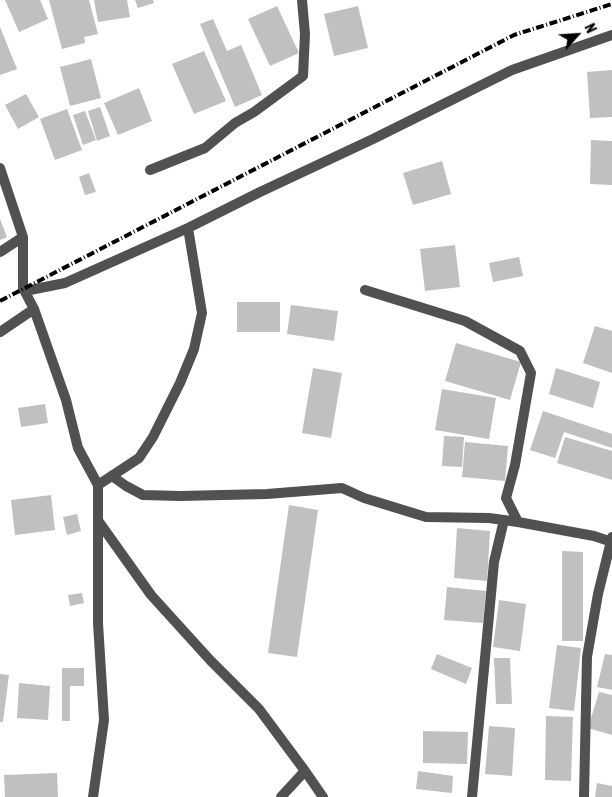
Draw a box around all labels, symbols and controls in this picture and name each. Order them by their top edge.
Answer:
north arrow [552,10,602,60]
text: N [581,21,599,36]

